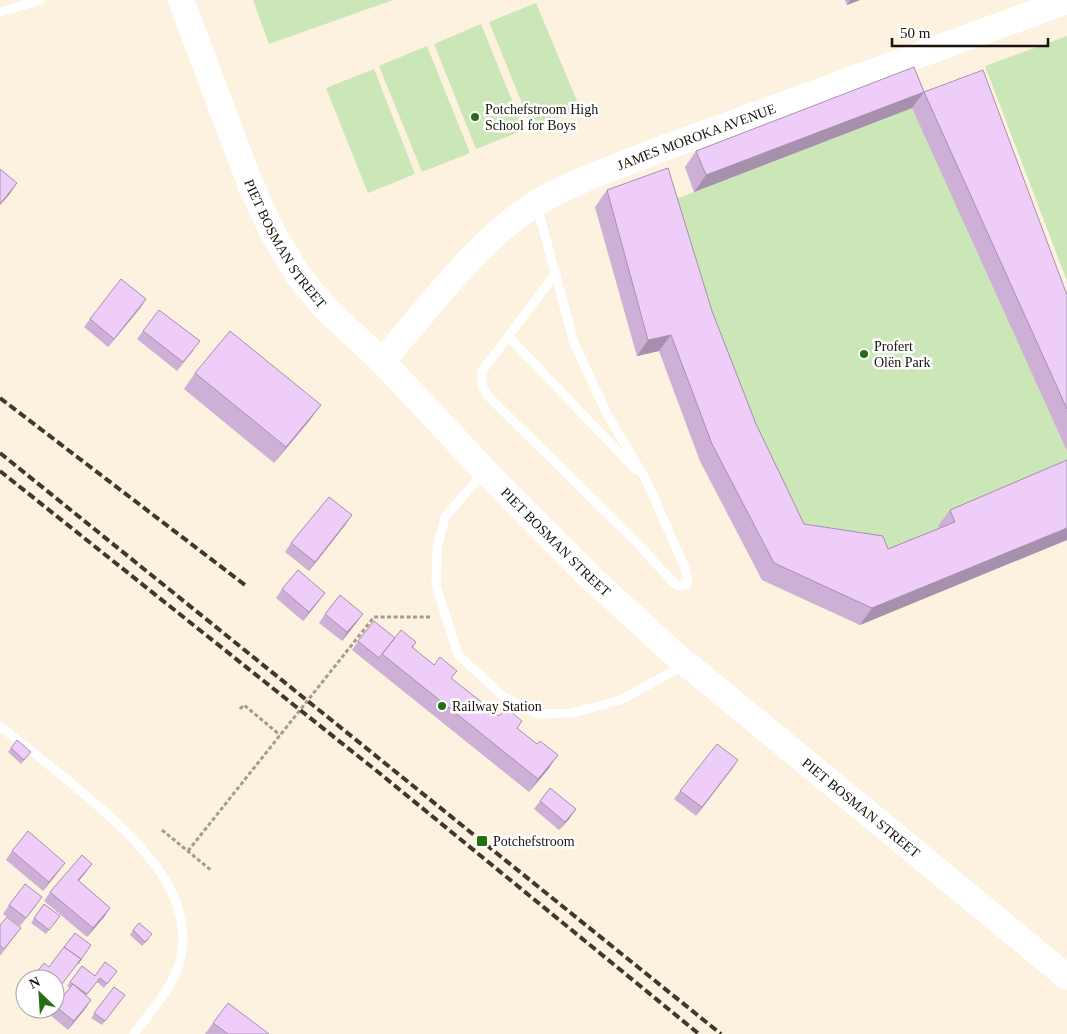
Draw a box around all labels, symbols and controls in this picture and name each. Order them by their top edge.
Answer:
scale bar [892,15,1048,47]
text: 50 m [900,25,931,41]
street label: JAMES MOROKA AVENUE [615,101,778,173]
place label: Potchefstroom High School for Boys [485,102,598,133]
marker: Potchefstroom High School for Boys [469,111,481,123]
street label: PIET BOSMAN STREET [242,177,330,311]
place label: Profert Olën Park [874,339,930,370]
marker: Profert Olën Park [858,348,870,360]
street label: PIET BOSMAN STREET [498,485,614,600]
place label: Railway Station [452,699,542,714]
marker: Railway Station [436,700,448,712]
street label: PIET BOSMAN STREET [799,755,923,861]
marker: Potchefstroom [475,834,489,848]
place label: Potchefstroom [493,834,575,849]
north arrow [15,969,65,1019]
text: N [27,974,42,992]

